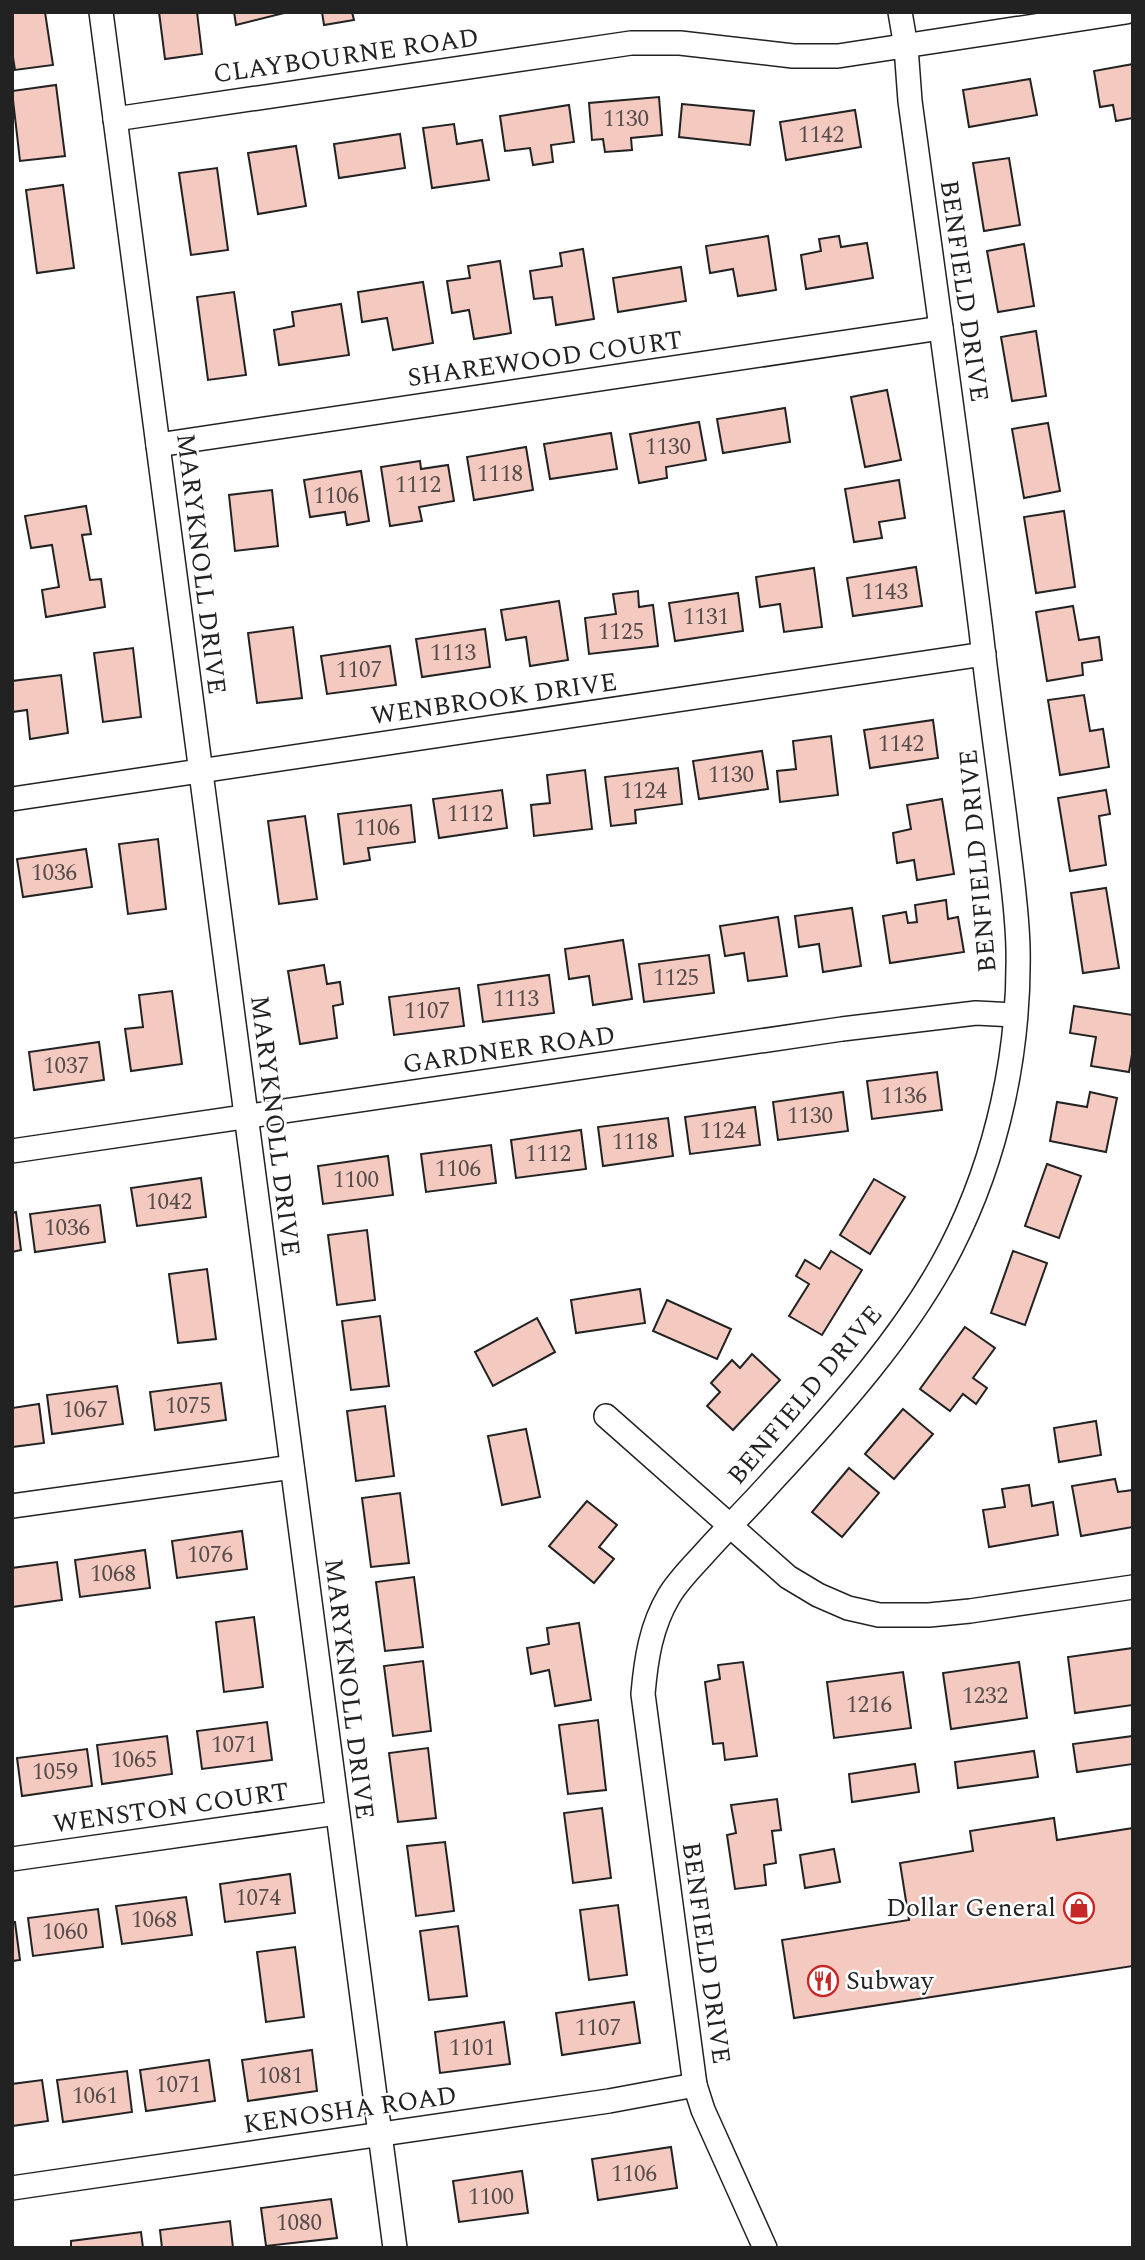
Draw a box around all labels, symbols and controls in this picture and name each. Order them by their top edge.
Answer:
street label: CLAYBOURNE ROAD [211,18,481,94]
house number: 1130 [603,102,649,137]
house number: 1142 [798,118,844,153]
street label: BENFIELD DRIVE [929,177,999,405]
street label: SHAREWOOD COURT [405,320,685,398]
house number: 1130 [645,430,691,465]
street label: MARYKNOLL DRIVE [165,431,237,697]
house number: 1118 [477,457,523,492]
house number: 1112 [395,468,441,503]
house number: 1106 [313,479,359,514]
house number: 1143 [862,575,908,610]
house number: 1131 [683,600,729,635]
house number: 1125 [598,615,644,650]
house number: 1113 [430,636,476,671]
house number: 1107 [336,653,382,688]
street label: WENBROOK DRIVE [368,662,620,736]
house number: 1142 [878,727,924,762]
street label: BENFIELD DRIVE [948,748,1008,974]
house number: 1130 [708,758,754,793]
house number: 1124 [621,774,668,809]
house number: 1112 [447,797,493,832]
house number: 1106 [354,811,400,846]
house number: 1036 [31,856,77,891]
house number: 1125 [653,961,699,996]
house number: 1113 [493,982,539,1017]
street label: MARYKNOLL DRIVE [239,993,311,1259]
house number: 1107 [404,994,450,1029]
street label: GARDNER ROAD [400,1015,618,1085]
house number: 1037 [43,1049,89,1084]
house number: 1136 [881,1079,927,1114]
house number: 1130 [787,1099,833,1134]
house number: 1124 [700,1114,747,1149]
house number: 1118 [612,1125,658,1160]
house number: 1112 [525,1137,571,1172]
house number: 1106 [435,1152,481,1187]
house number: 1100 [333,1163,379,1198]
house number: 1042 [146,1185,192,1220]
house number: 1036 [44,1211,90,1246]
street label: BENFIELD DRIVE [718,1296,892,1494]
house number: 1075 [165,1389,211,1424]
house number: 1067 [62,1393,108,1428]
house number: 1076 [187,1538,233,1573]
street label: MARYKNOLL DRIVE [313,1556,385,1822]
house number: 1068 [90,1557,136,1592]
house number: 1232 [962,1679,1008,1714]
house number: 1216 [846,1688,892,1723]
house number: 1071 [211,1728,257,1763]
house number: 1065 [111,1743,157,1778]
house number: 1059 [32,1755,78,1790]
street label: WENSTON COURT [50,1772,292,1844]
street label: BENFIELD DRIVE [671,1839,741,2067]
house number: 1074 [235,1881,282,1916]
place label: Dollar General [886,1888,1056,1928]
shop icon: Dollar General [1062,1891,1096,1925]
house number: 1068 [131,1903,177,1938]
house number: 1060 [42,1915,88,1950]
place label: Subway [846,1961,935,2001]
restaurant icon: Subway [806,1964,840,1998]
house number: 1107 [575,2011,621,2046]
house number: 1101 [449,2031,495,2066]
house number: 1081 [257,2059,303,2094]
house number: 1071 [155,2068,201,2103]
street label: KENOSHA ROAD [241,2075,459,2145]
house number: 1061 [72,2079,118,2114]
house number: 1106 [611,2157,657,2192]
house number: 1100 [468,2180,514,2215]
house number: 1080 [276,2206,322,2241]

